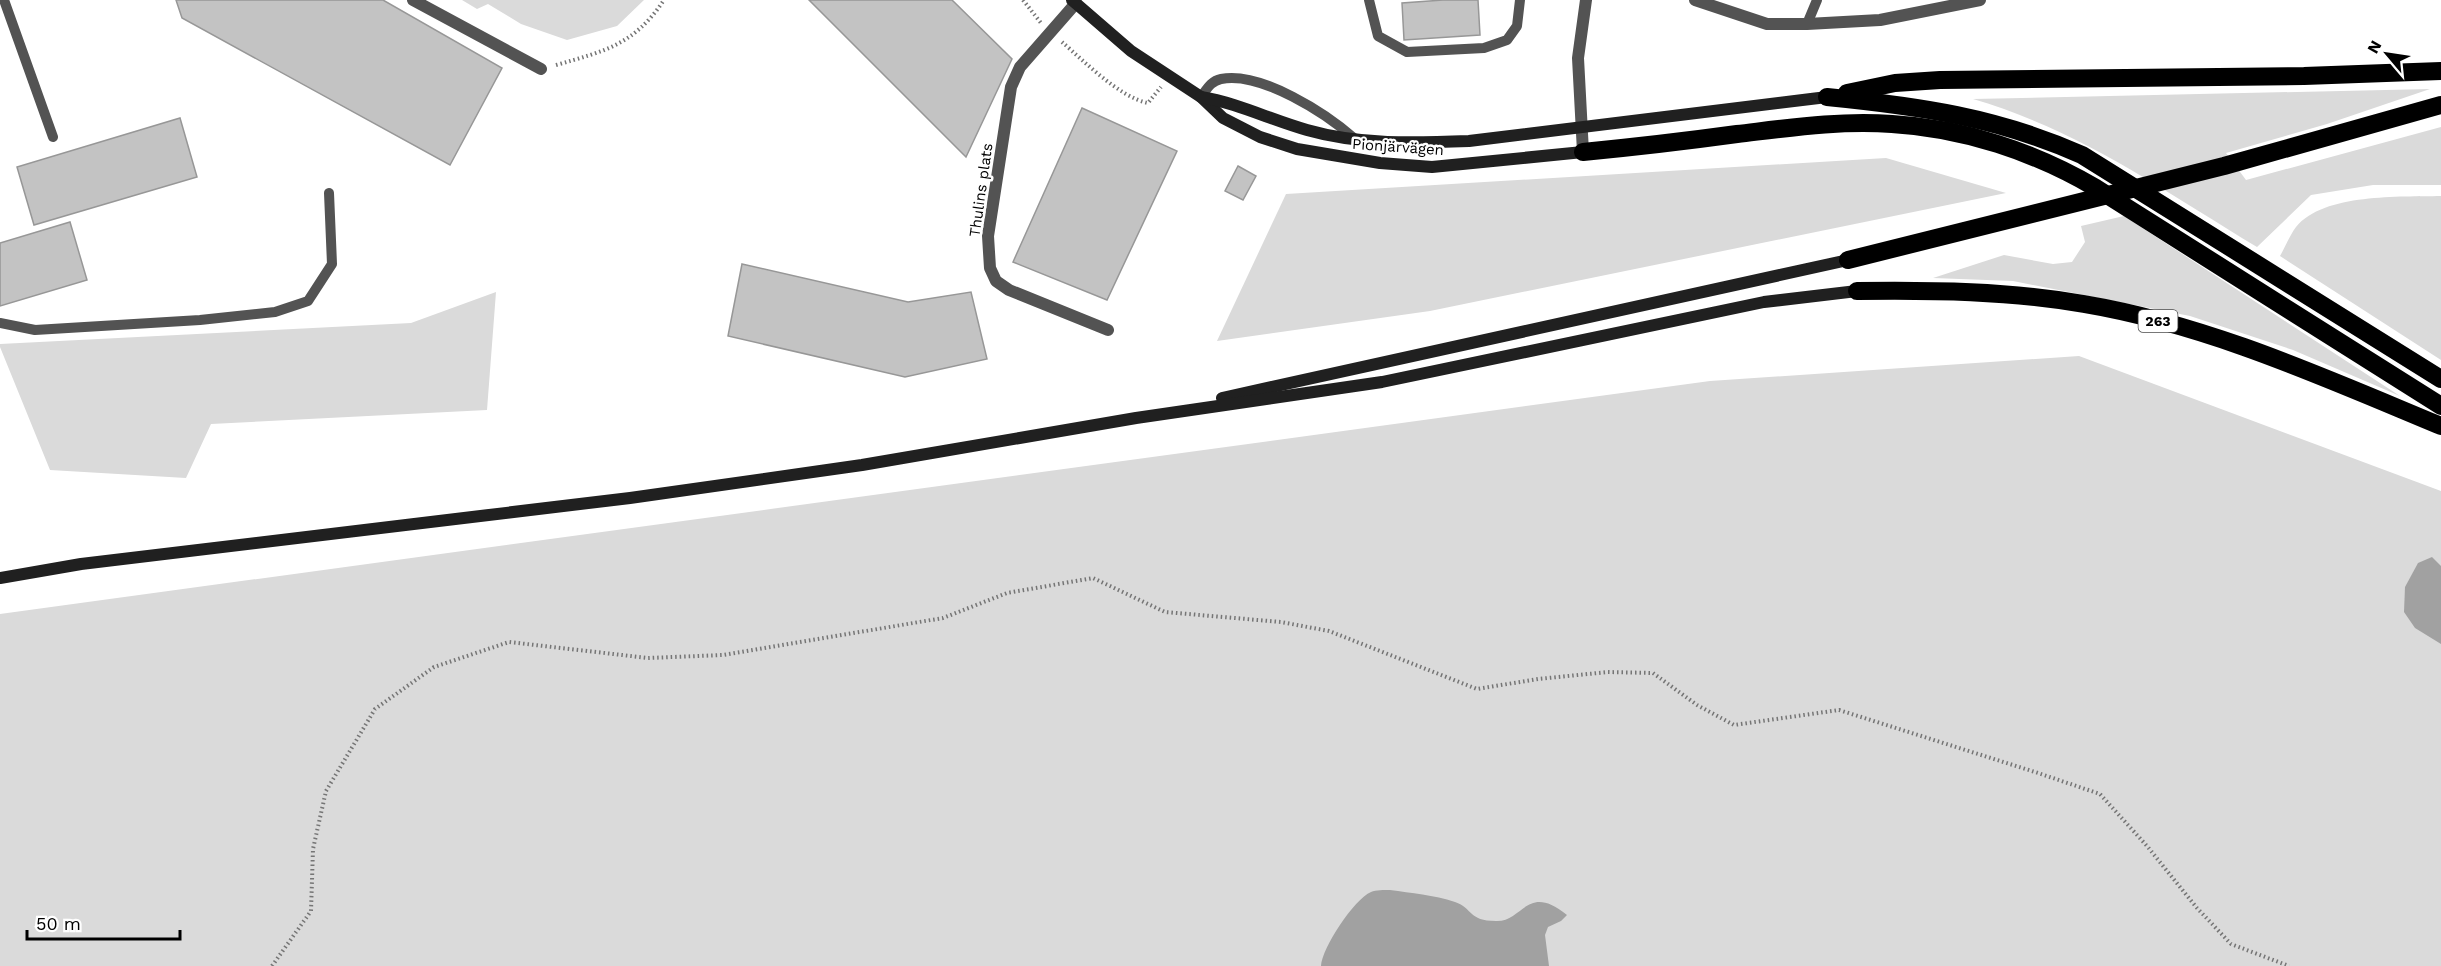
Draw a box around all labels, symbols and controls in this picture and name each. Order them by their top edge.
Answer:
north arrow [2357,24,2417,84]
text: N [2363,37,2386,57]
street label: Pionjärvägen [1351,135,1445,159]
street label: Thulins plats [966,142,997,238]
road number: 263 [2138,310,2178,332]
scale bar [27,903,180,941]
text: 50 m [36,913,81,934]

